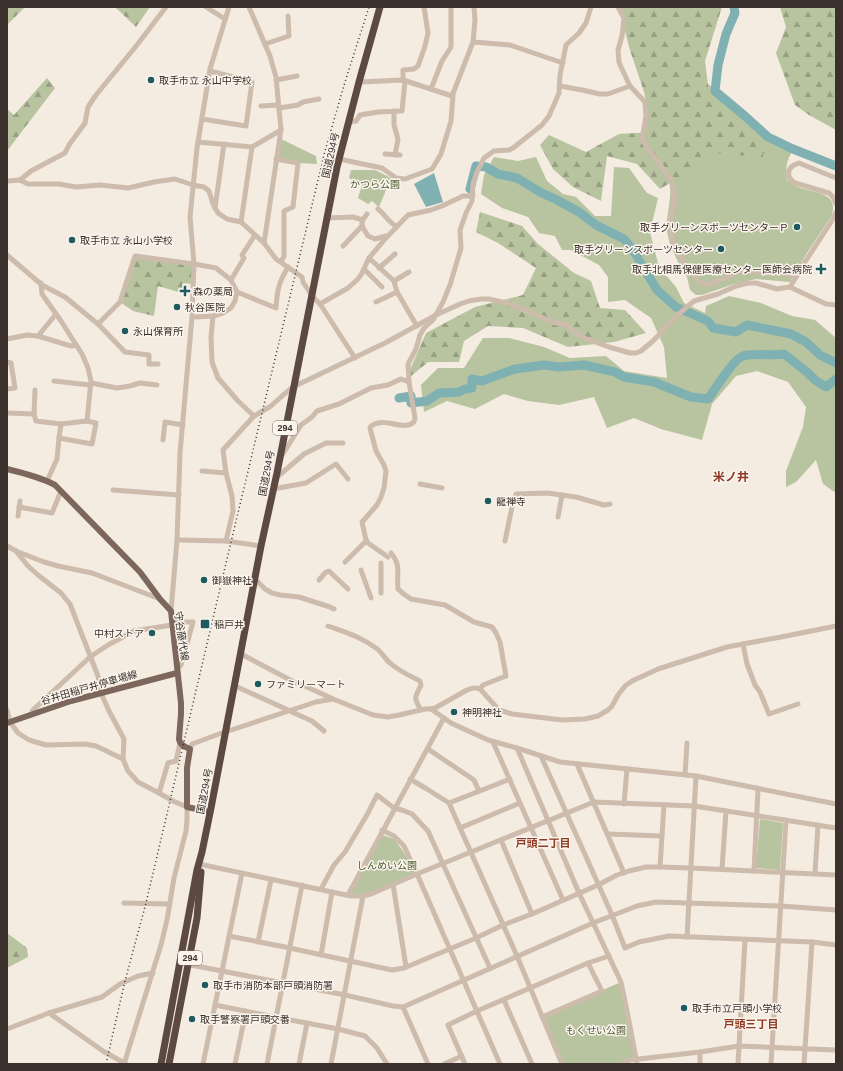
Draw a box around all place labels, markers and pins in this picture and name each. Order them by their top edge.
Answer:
marker: 取手市立 永山中学校 [146,75,156,85]
place label: 取手市立 永山中学校 [159,75,252,86]
place label: 取手グリーンスポーツセンターＰ [640,222,789,233]
marker: 取手グリーンスポーツセンターＰ [792,222,802,232]
marker: 取手市立 永山小学校 [67,235,77,245]
place label: 取手市立 永山小学校 [80,235,173,246]
place label: 取手グリーンスポーツセンター [574,244,713,255]
marker: 取手グリーンスポーツセンター [716,244,726,254]
marker: 取手北相馬保健医療センター医師会病院 [815,263,827,275]
place label: 取手北相馬保健医療センター医師会病院 [632,264,812,275]
marker: 森の薬局 [180,286,190,296]
place label: 森の薬局 [193,286,233,297]
marker: 秋谷医院 [172,302,182,312]
place label: 秋谷医院 [185,302,225,313]
marker: 永山保育所 [120,326,130,336]
place label: 永山保育所 [133,326,183,337]
marker: 龍禅寺 [483,496,493,506]
place label: 龍禅寺 [496,496,526,507]
marker: 御嶽神社 [199,575,209,585]
place label: 御嶽神社 [212,575,252,586]
marker: 稲戸井 [199,618,211,630]
place label: 稲戸井 [214,619,244,630]
place label: 中村ストア [94,628,144,639]
marker: 中村ストア [147,628,157,638]
marker: ファミリーマート [253,679,263,689]
place label: ファミリーマート [266,679,346,690]
marker: 神明神社 [449,707,459,717]
place label: 神明神社 [462,707,502,718]
marker: 取手市消防本部戸頭消防署 [200,980,210,990]
place label: 取手市消防本部戸頭消防署 [213,980,333,991]
marker: 取手市立戸頭小学校 [679,1003,689,1013]
place label: 取手市立戸頭小学校 [692,1003,782,1014]
marker: 取手警察署戸頭交番 [187,1014,197,1024]
place label: 取手警察署戸頭交番 [200,1014,290,1025]

